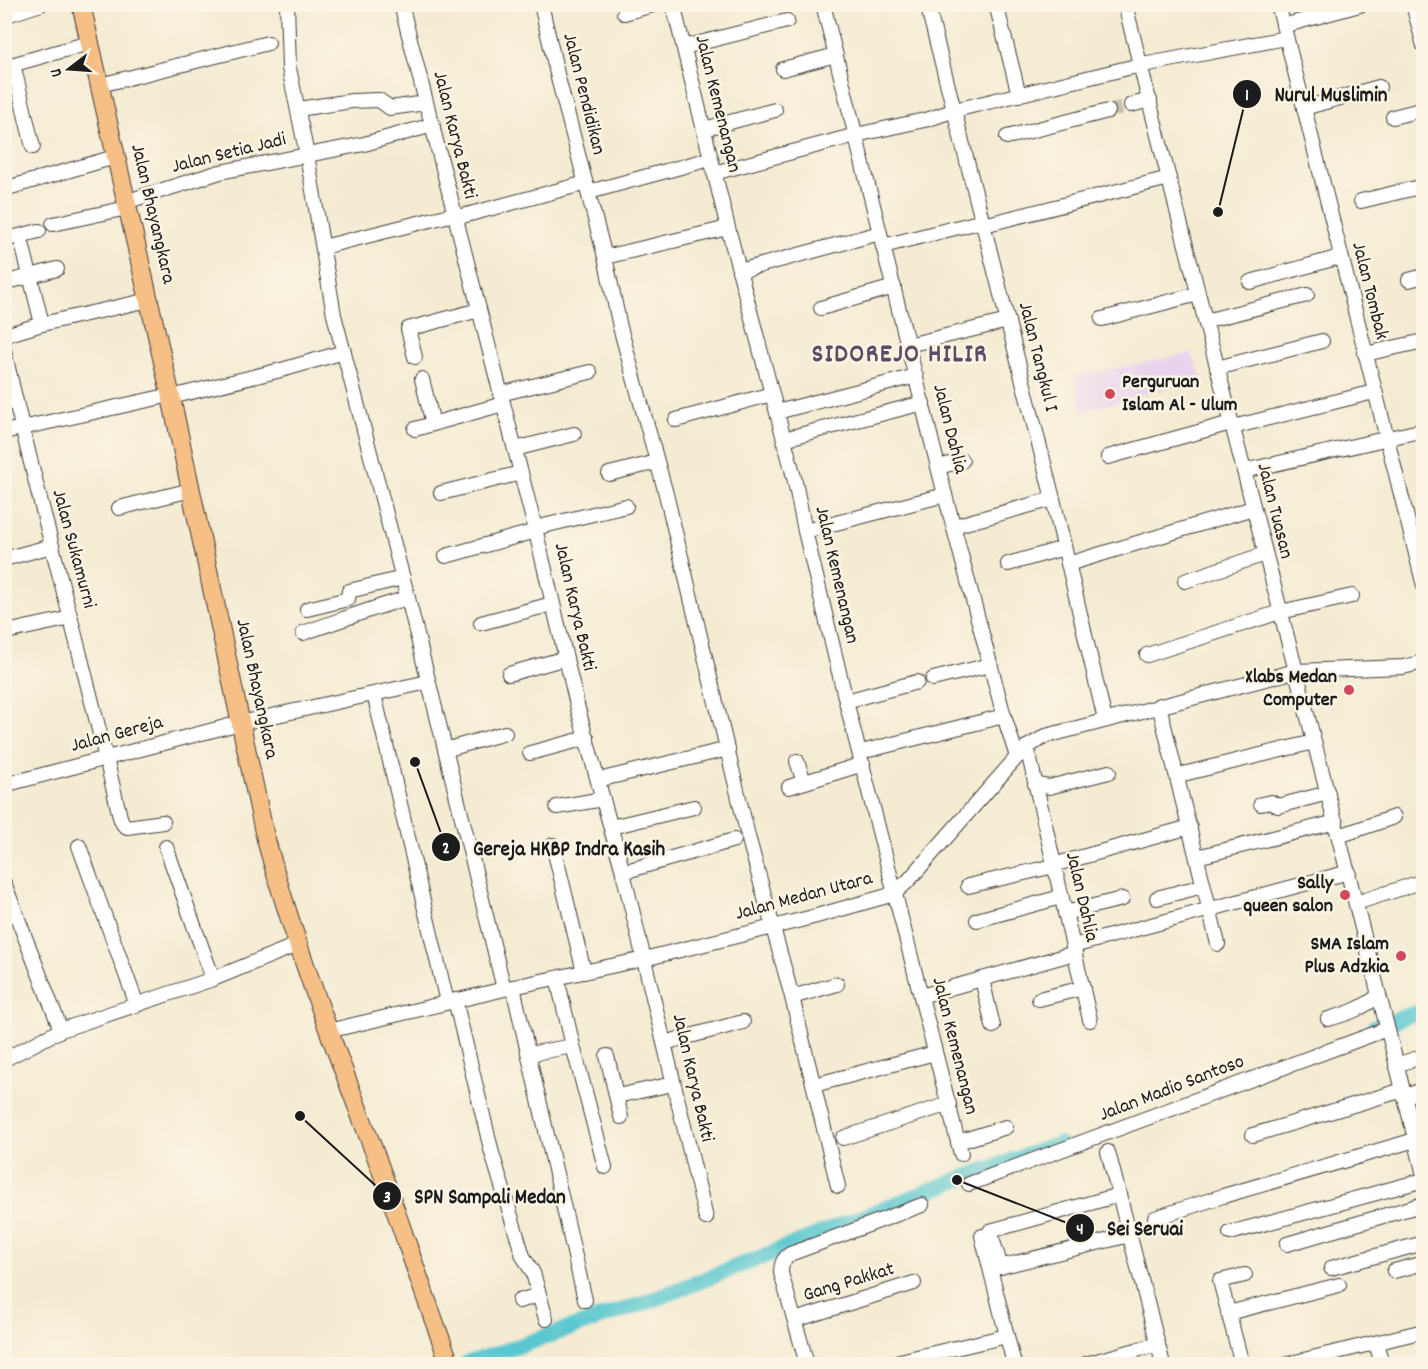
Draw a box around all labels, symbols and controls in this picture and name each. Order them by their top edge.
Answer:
street label: Jalan Pendidikan [554,30,612,158]
street label: Jalan Kemenangan [686,32,748,176]
north arrow [39,39,99,99]
text: U [45,65,69,80]
street label: Jalan Karya Bakti [425,68,483,202]
callout: Nurul Muslimin [1232,74,1399,113]
text: Nurul Muslimin [1274,82,1388,112]
text: 1 [1245,84,1249,109]
street label: Jalan Setia Jadi [169,126,289,182]
street label: Jalan Bhayangkara [122,141,182,287]
street label: Jalan Tombak [1343,239,1395,343]
street label: Jalan Tangkul I [1010,299,1064,415]
district label: SIDOREJO HILIR [812,337,988,374]
place label: Perguruan Islam Al - Ulum [1122,369,1238,420]
street label: Jalan Dahlia [924,381,974,477]
marker: Perguruan Islam Al - Ulum [1103,387,1117,401]
street label: Jalan Tuasan [1249,460,1299,562]
street label: Jalan Sukamurni [44,486,102,612]
street label: Jalan Kemenangan [807,503,865,647]
street label: Jalan Karya Bakti [546,540,602,674]
street label: Jalan Bhayangkara [227,616,285,762]
place label: Xlabs Medan Computer [1246,664,1338,715]
marker: Xlabs Medan Computer [1342,683,1356,697]
street label: Jalan Gereja [68,709,167,761]
callout: Gereja HKBP Indra Kasih [431,828,677,867]
text: Gereja HKBP Indra Kasih [473,836,665,866]
text: 2 [442,837,450,862]
street label: Jalan Dahlia [1057,849,1105,945]
street label: Jalan Medan Utara [732,865,876,929]
place label: Sally queen salon [1243,870,1334,921]
marker: Sally queen salon [1338,888,1352,902]
place label: SMA Islam Plus Adzkia [1304,931,1390,982]
marker: SMA Islam Plus Adzkia [1394,949,1408,963]
street label: Jalan Kemenangan [923,974,985,1118]
street label: Jalan Karya Bakti [664,1011,720,1145]
street label: Jalan Madio Santoso [1095,1048,1249,1130]
callout: SPN Sampali Medan [372,1176,578,1215]
text: SPN Sampali Medan [414,1184,566,1214]
text: 3 [383,1186,391,1211]
callout: Sei Seruai [1065,1208,1195,1247]
text: Sei Seruai [1107,1216,1183,1246]
text: 4 [1076,1218,1084,1243]
street label: Gang Pakkat [800,1256,898,1310]

